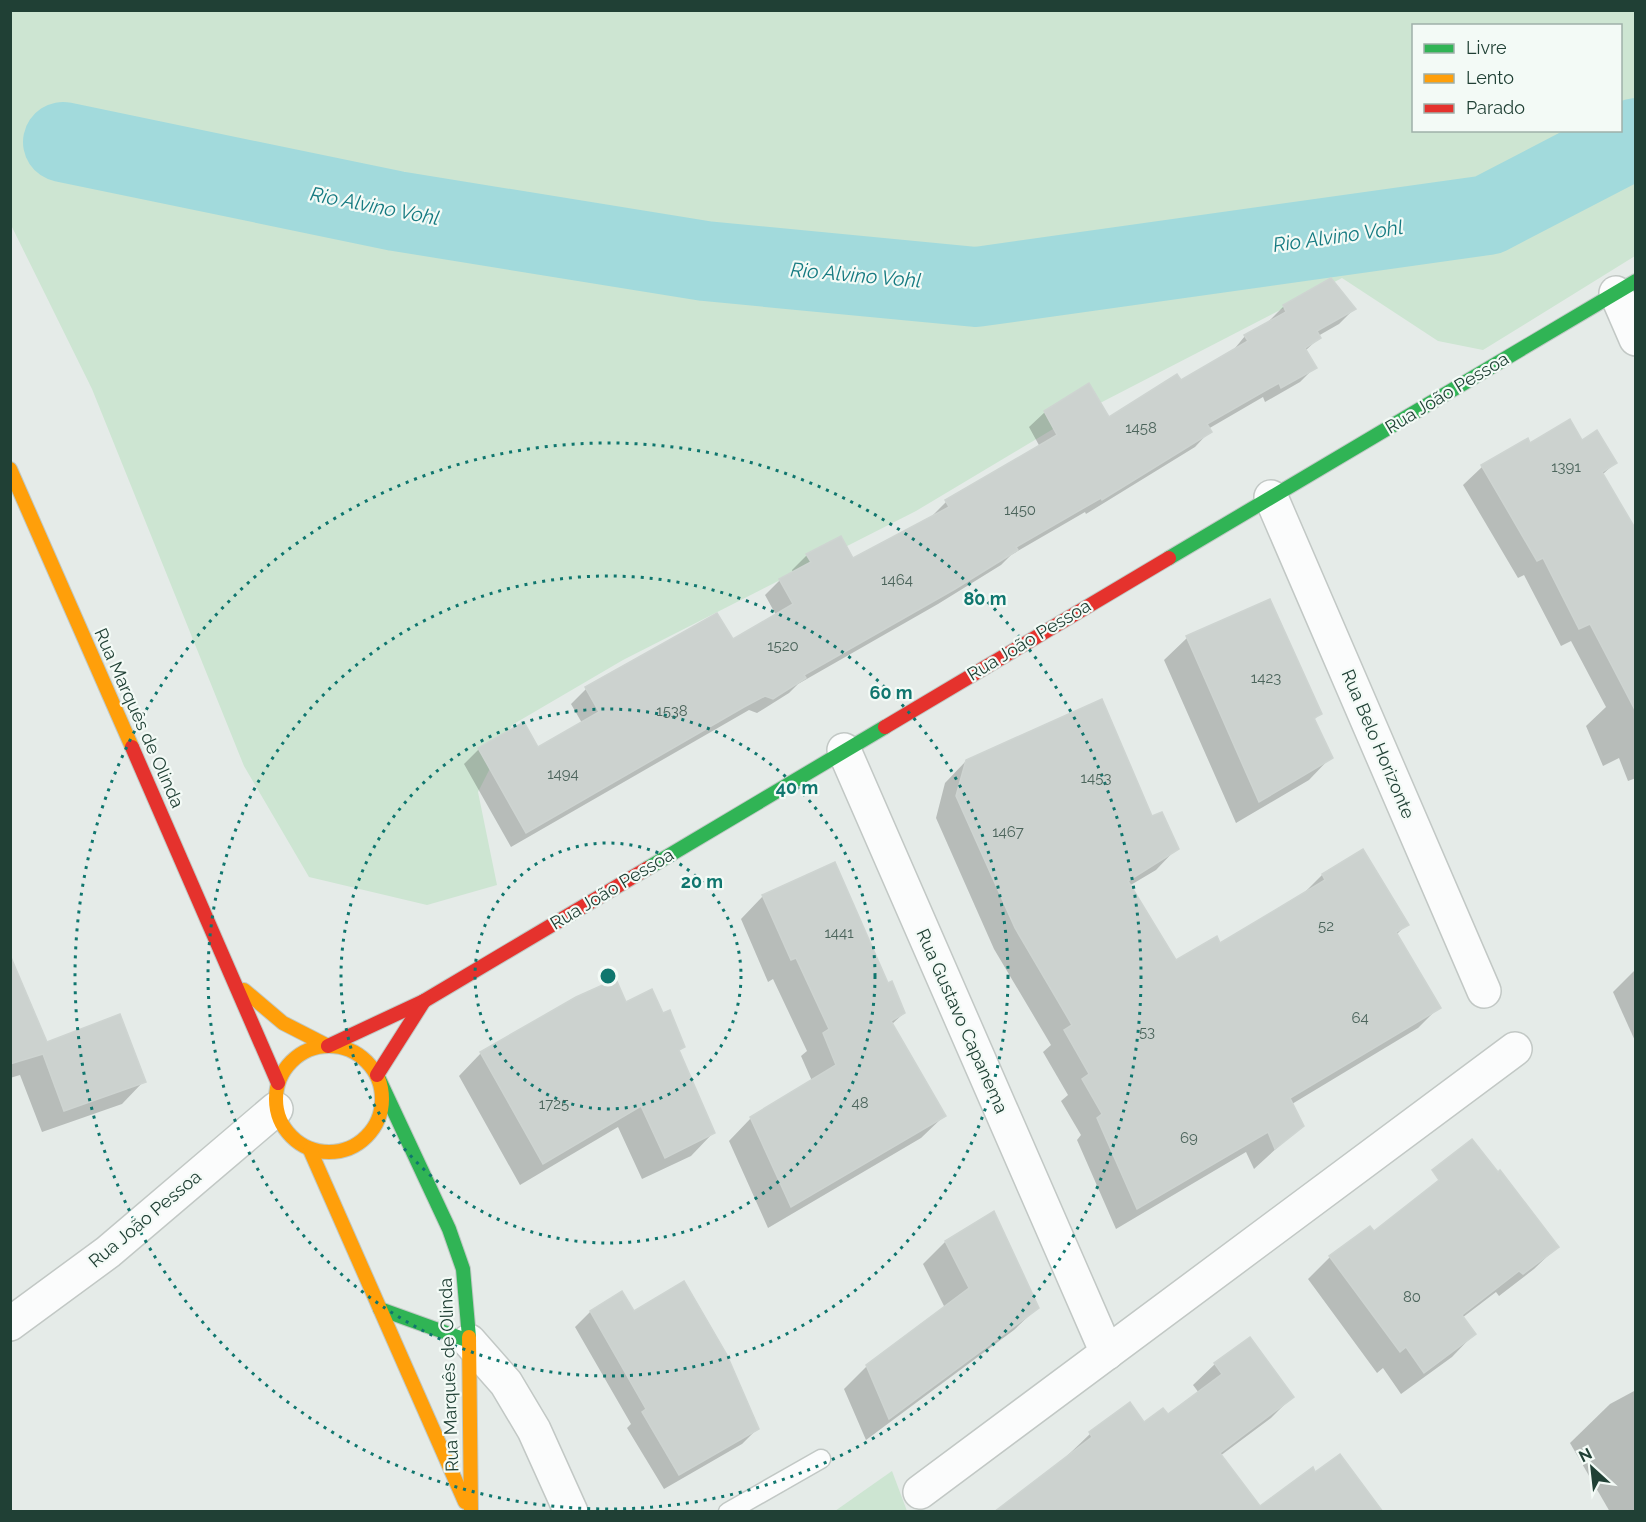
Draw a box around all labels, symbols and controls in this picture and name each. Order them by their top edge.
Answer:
legend [1412,24,1622,132]
text: Livre [1466,37,1507,58]
text: Lento [1466,67,1514,88]
text: Parado [1466,97,1525,118]
water label: Rio Alvino Vohl [308,182,442,230]
water label: Rio Alvino Vohl [1271,215,1405,257]
water label: Rio Alvino Vohl [790,257,922,293]
street label: Rua João Pessoa [1381,348,1512,438]
house number: 1458 [1125,419,1157,437]
house number: 1391 [1551,458,1581,476]
house number: 1450 [1004,501,1036,519]
house number: 1464 [881,571,913,589]
text: 80 m [963,588,1007,609]
street label: Rua João Pessoa [963,595,1094,685]
street label: Rua Marquês de Olinda [90,625,189,811]
house number: 1520 [767,637,799,655]
street label: Rua Belo Horizonte [1338,666,1420,822]
house number: 1423 [1251,669,1281,687]
text: 60 m [869,682,913,703]
house number: 1538 [656,702,688,720]
house number: 1494 [547,765,579,783]
house number: 1453 [1081,769,1111,787]
text: 40 m [776,777,818,798]
house number: 1467 [992,823,1024,841]
street label: Rua João Pessoa [546,844,677,934]
text: 20 m [681,871,723,892]
house number: 52 [1318,917,1334,935]
house number: 1441 [824,924,854,942]
street label: Rua Gustavo Capanema [912,925,1013,1116]
centre of rings [598,966,618,986]
house number: 64 [1351,1009,1369,1027]
house number: 53 [1139,1023,1155,1041]
house number: 48 [851,1094,869,1112]
house number: 1725 [539,1095,569,1113]
house number: 69 [1180,1129,1198,1147]
street label: Rua João Pessoa [84,1166,205,1272]
street label: Rua Marquês de Olinda [435,1278,462,1472]
house number: 80 [1403,1288,1421,1306]
north arrow [1562,1438,1622,1498]
text: N [1576,1444,1595,1466]

